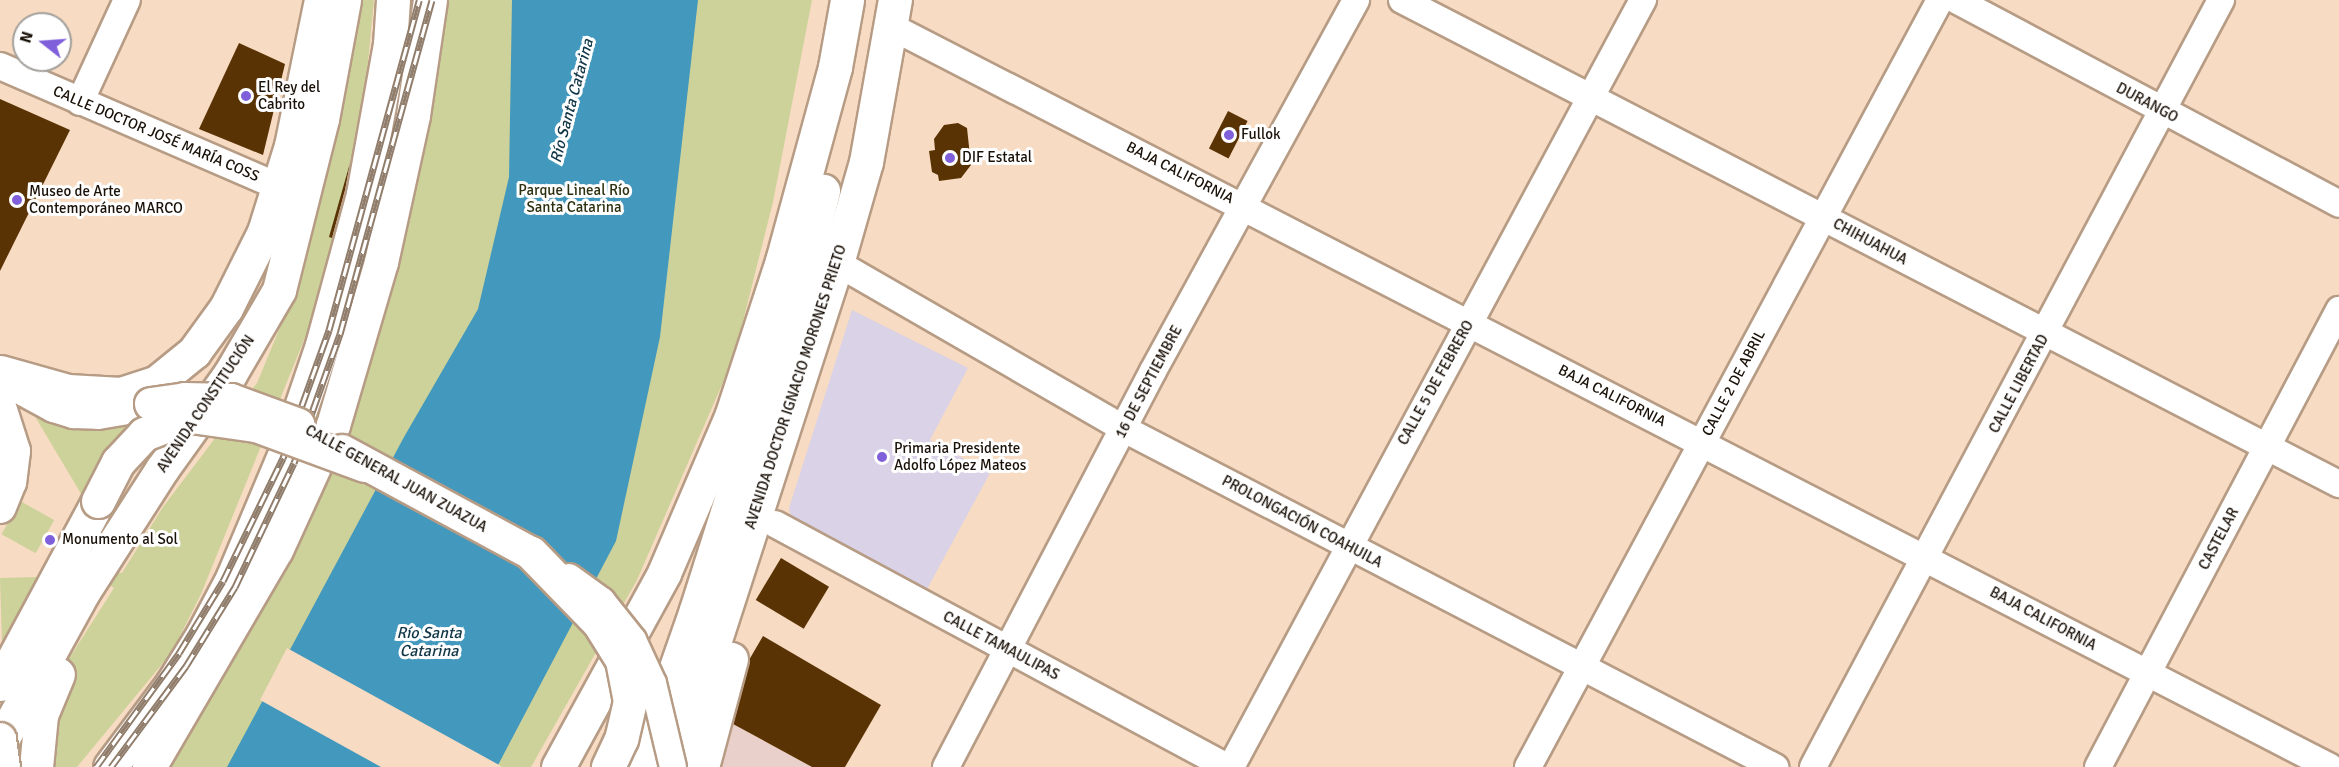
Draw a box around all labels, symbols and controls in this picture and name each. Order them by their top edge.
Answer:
north arrow [12,12,72,72]
text: N [16,29,38,46]
water label: Río Santa Catarina [546,37,598,165]
place label: El Rey del Cabrito [258,78,320,113]
street label: DURANGO [2113,79,2181,127]
street label: CALLE DOCTOR JOSÉ MARÍA COSS [50,82,262,186]
marker: El Rey del Cabrito [239,89,253,103]
place label: Fullok [1241,126,1280,144]
marker: Fullok [1222,128,1236,142]
street label: BAJA CALIFORNIA [1123,138,1237,208]
place label: DIF Estatal [962,149,1032,167]
marker: DIF Estatal [943,151,957,165]
park label: Parque Lineal Río Santa Catarina [518,181,630,216]
place label: Museo de Arte Contemporáneo MARCO [29,182,183,217]
marker: Museo de Arte Contemporáneo MARCO [10,193,24,207]
street label: CHIHUAHUA [1830,215,1910,269]
street label: AVENIDA DOCTOR IGNACIO MORONES PRIETO [741,243,851,531]
street label: CALLE 5 DE FEBRERO [1394,317,1478,449]
street label: 16 DE SEPTIEMBRE [1112,322,1186,442]
street label: CALLE 2 DE ABRIL [1698,327,1770,439]
street label: AVENIDA CONSTITUCIÓN [153,332,259,476]
street label: CALLE LIBERTAD [1985,332,2053,436]
street label: BAJA CALIFORNIA [1555,361,1669,431]
street label: CALLE GENERAL JUAN ZUAZUA [302,421,490,537]
place label: Primaria Presidente Adolfo López Mateos [894,439,1026,474]
marker: Primaria Presidente Adolfo López Mateos [875,450,889,464]
street label: PROLONGACIÓN COAHUILA [1219,472,1385,572]
street label: CASTELAR [2195,505,2243,573]
place label: Monumento al Sol [62,531,178,549]
marker: Monumento al Sol [43,533,57,547]
street label: BAJA CALIFORNIA [1987,583,2099,655]
street label: CALLE TAMAULIPAS [940,608,1062,684]
water label: Río Santa Catarina [396,623,462,661]

